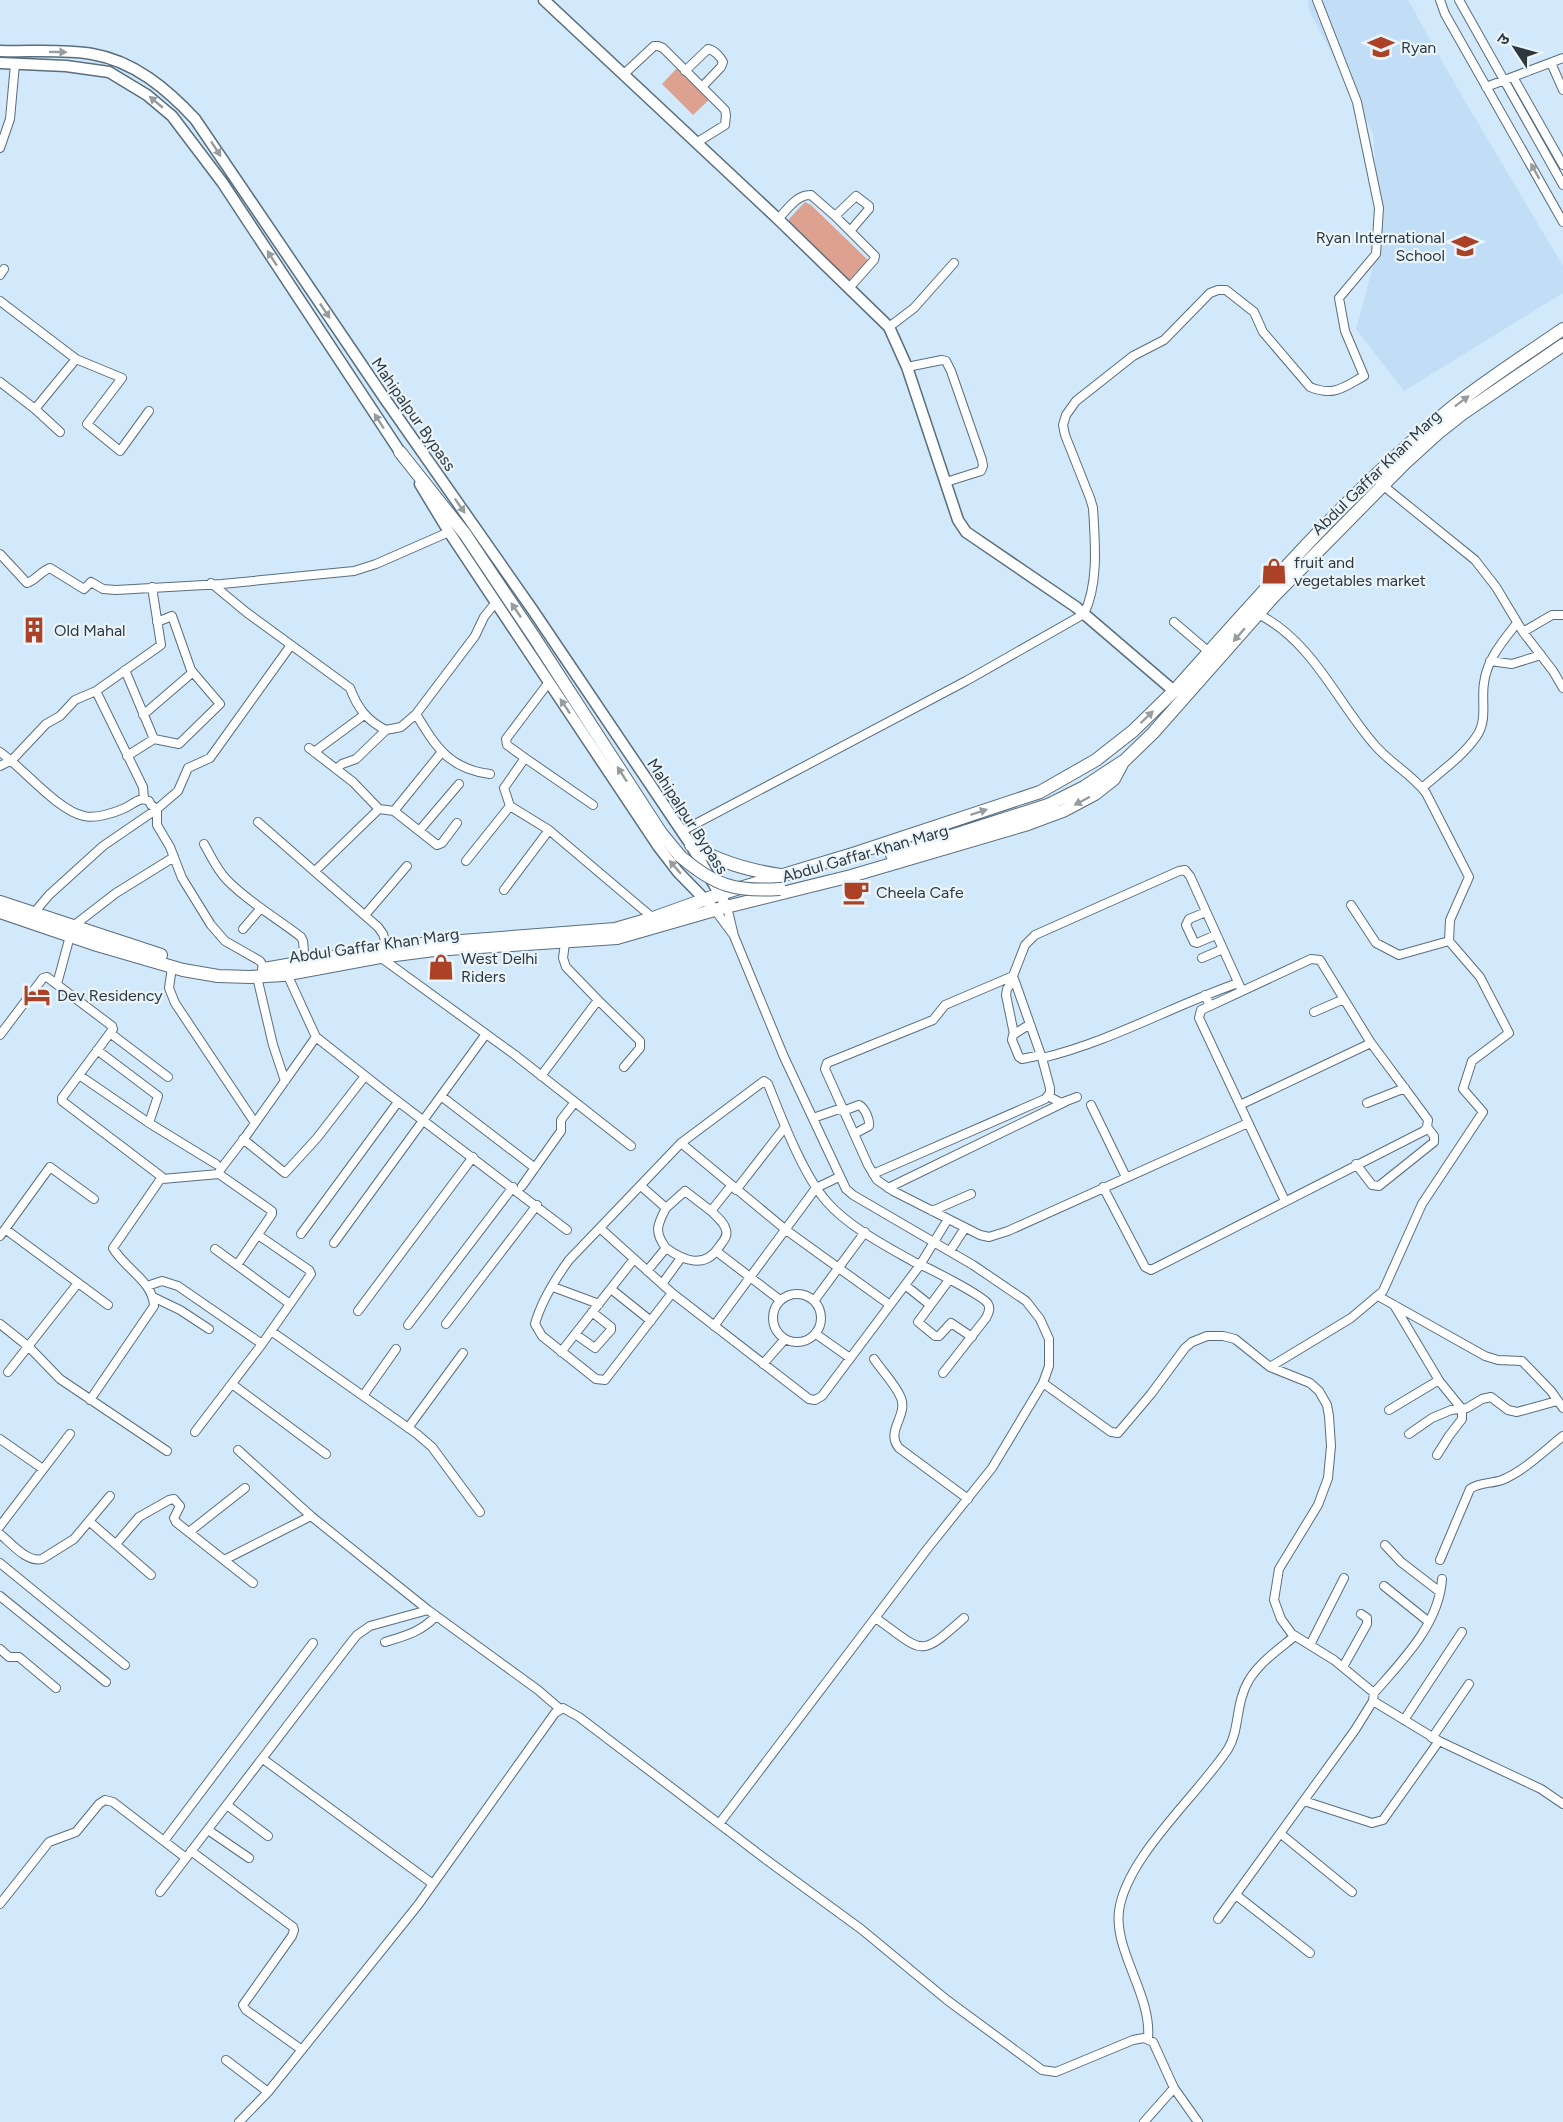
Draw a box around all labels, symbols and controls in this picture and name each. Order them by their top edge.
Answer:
north arrow [1485,18,1545,78]
text: उ [1493,30,1514,49]
school or university icon: Ryan [1366,32,1396,62]
place label: Ryan [1401,38,1436,57]
one-way arrow [49,47,68,57]
one-way arrow [149,96,164,109]
one-way arrow [211,141,222,157]
one-way arrow [1530,162,1540,179]
place label: Ryan International School [1316,228,1445,265]
school or university icon: Ryan International School [1450,231,1480,261]
one-way arrow [267,250,278,266]
one-way arrow [319,303,330,319]
street label: Mahipalpur Bypass [367,354,460,475]
one-way arrow [1454,395,1469,407]
street label: Abdul Gaffar Khan Marg [1308,406,1445,539]
one-way arrow [374,412,385,429]
one-way arrow [454,497,466,513]
place label: fruit and vegetables market [1294,553,1426,590]
shop icon: fruit and vegetables market [1259,556,1289,586]
one-way arrow [510,603,522,619]
building icon: Old Mahal [19,615,49,645]
place label: Old Mahal [54,621,126,640]
one-way arrow [1233,627,1246,642]
one-way arrow [560,698,571,715]
one-way arrow [1139,710,1154,724]
street label: Mahipalpur Bypass [643,755,732,878]
one-way arrow [617,765,628,782]
one-way arrow [1074,796,1091,806]
one-way arrow [970,807,988,816]
street label: Abdul Gaffar Khan Marg [780,821,950,886]
one-way arrow [669,860,682,875]
cafe icon: Cheela Cafe [841,877,871,907]
place label: Cheela Cafe [876,883,964,902]
street label: Abdul Gaffar Khan Marg [288,924,460,967]
place label: West Delhi Riders [461,949,538,986]
shop icon: West Delhi Riders [426,952,456,982]
hotel icon: Dev Residency [22,980,52,1010]
place label: Dev Residency [57,986,163,1005]

